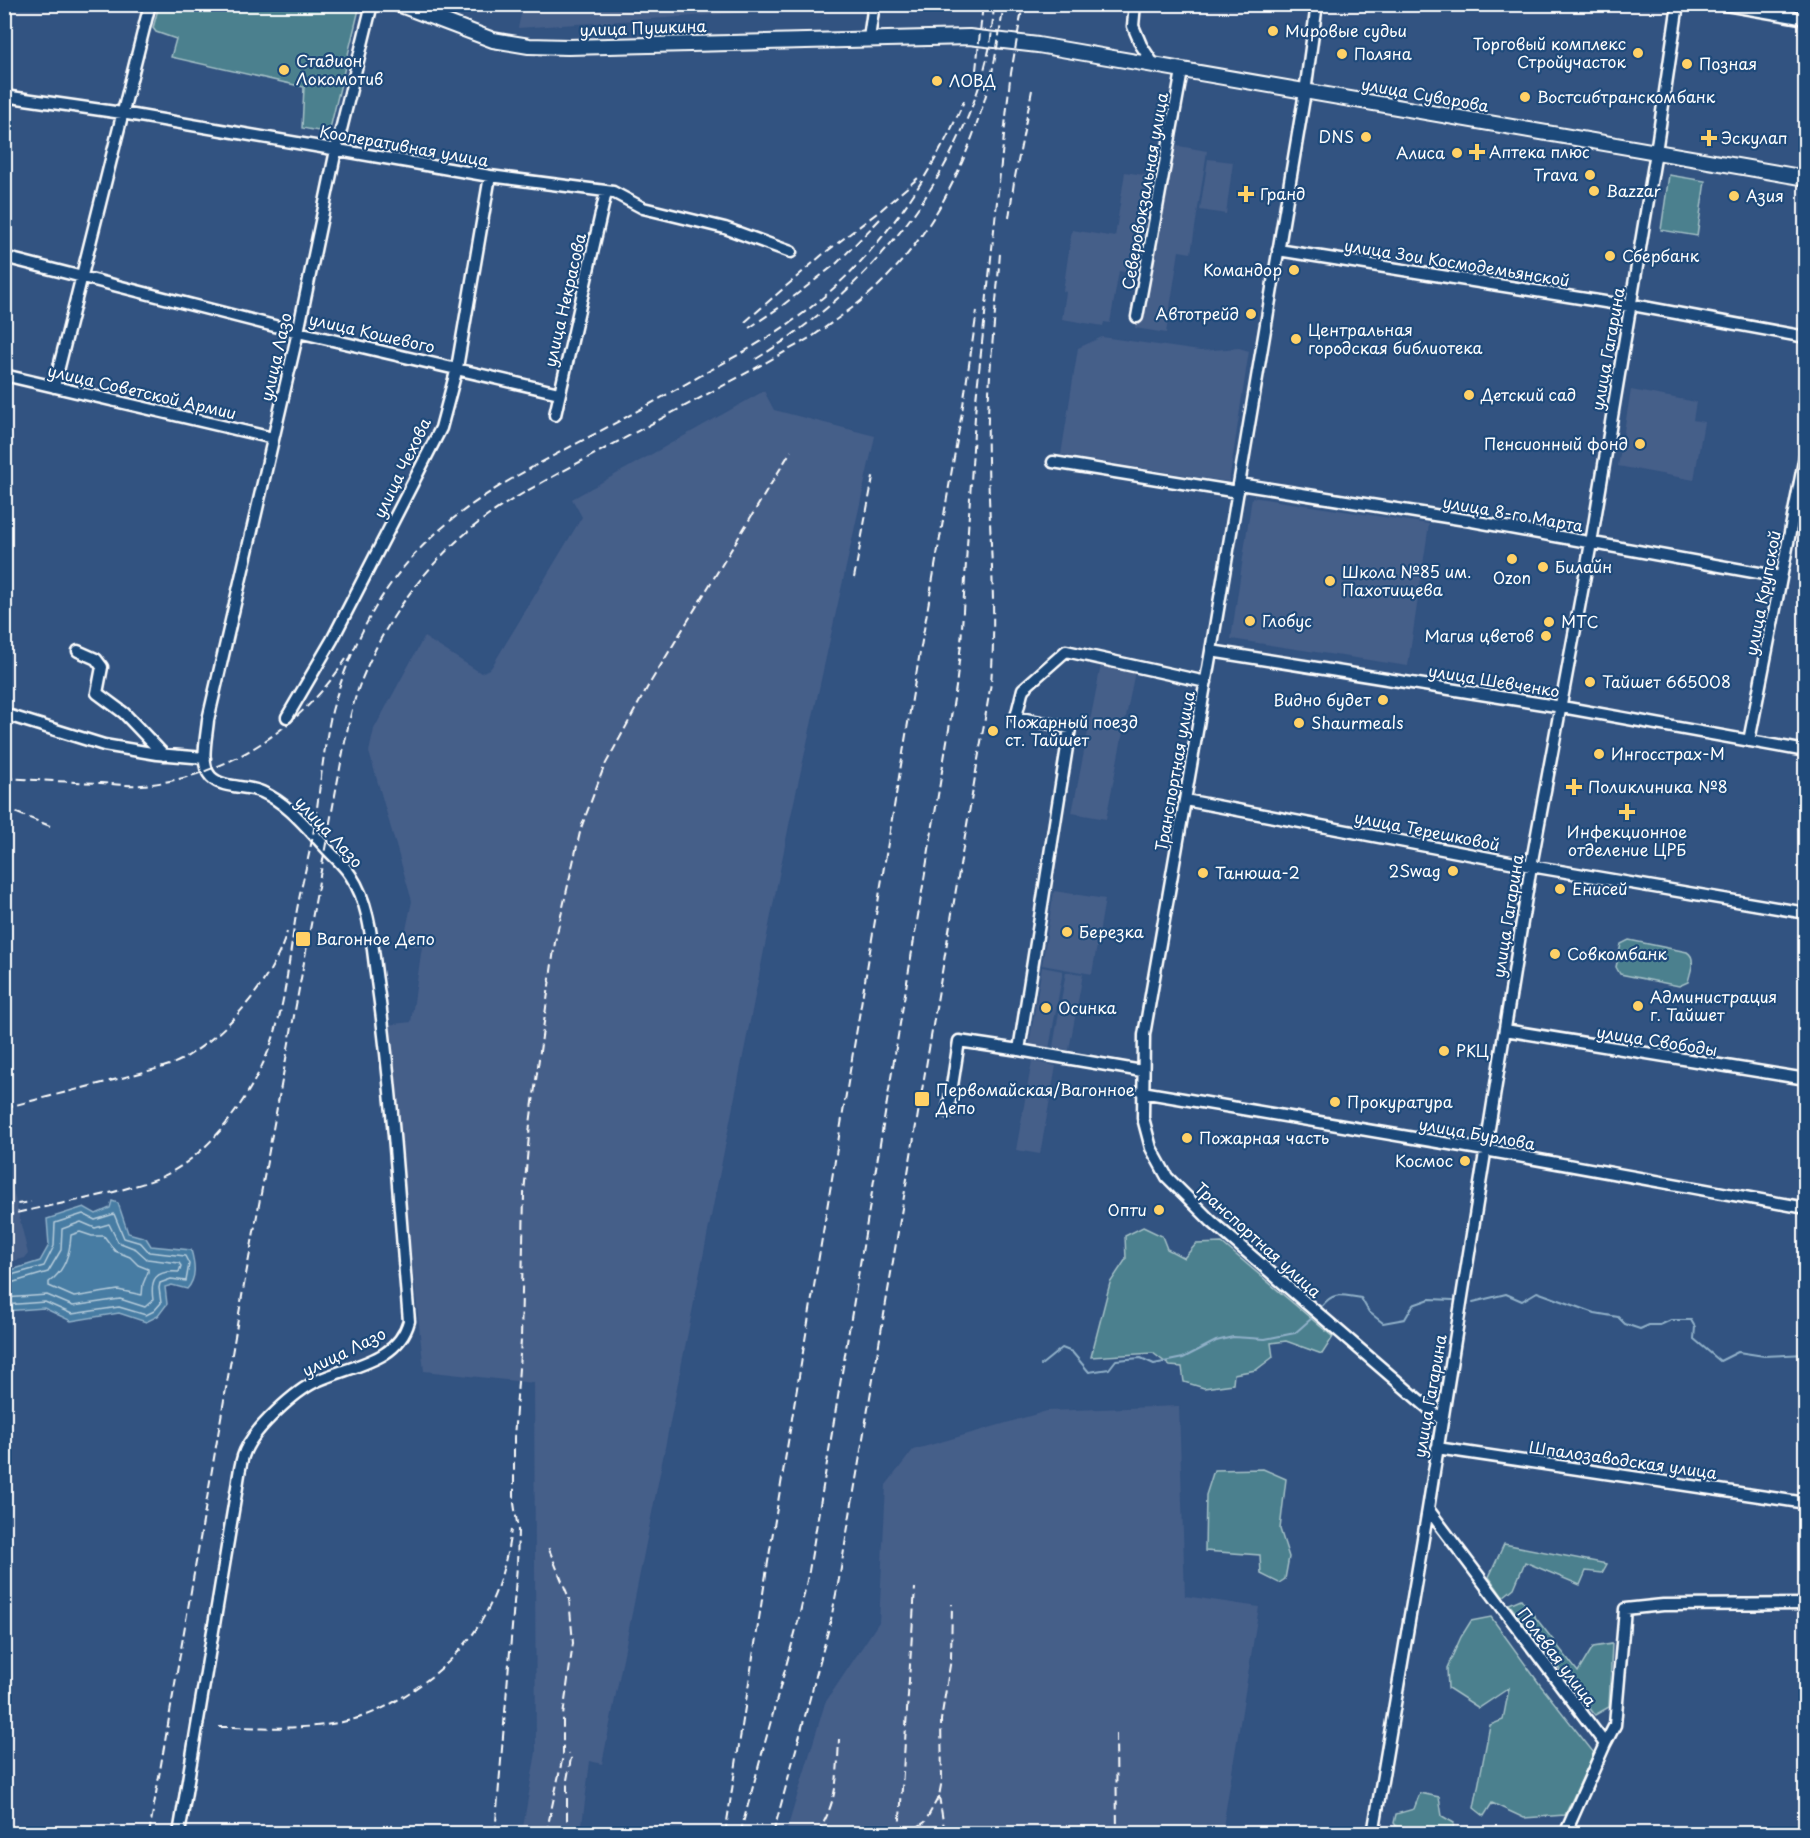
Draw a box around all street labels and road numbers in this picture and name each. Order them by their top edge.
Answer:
street label: улица Пушкина [579,13,707,41]
street label: улица Суворова [1360,71,1491,117]
street label: Северовокзальная улица [1115,90,1173,291]
street label: Кооперативная улица [318,118,491,172]
street label: улица Некрасова [537,230,591,369]
street label: улица Зои Космодемьянской [1343,232,1572,292]
street label: улица Гагарина [1584,285,1630,412]
street label: улица Кошевого [307,306,438,358]
street label: улица Лазо [253,310,297,403]
street label: улица Советской Армии [45,358,239,424]
street label: улица Чехова [366,413,436,522]
street label: улица 8-го Марта [1441,489,1585,537]
street label: улица Крупской [1738,528,1786,658]
street label: улица Шевченко [1427,658,1562,702]
street label: Транспортная улица [1148,689,1200,853]
street label: улица Лазо [290,790,369,873]
street label: улица Терешковой [1353,804,1502,856]
street label: улица Гагарина [1485,852,1529,979]
street label: улица Свободы [1595,1019,1719,1061]
street label: улица Бурлова [1417,1111,1537,1155]
street label: Транспортная улица [1190,1176,1327,1303]
street label: улица Лазо [298,1320,390,1382]
street label: улица Гагарина [1406,1332,1452,1459]
street label: Шпалозаводская улица [1528,1434,1719,1484]
street label: Полевая улица [1513,1602,1603,1711]

